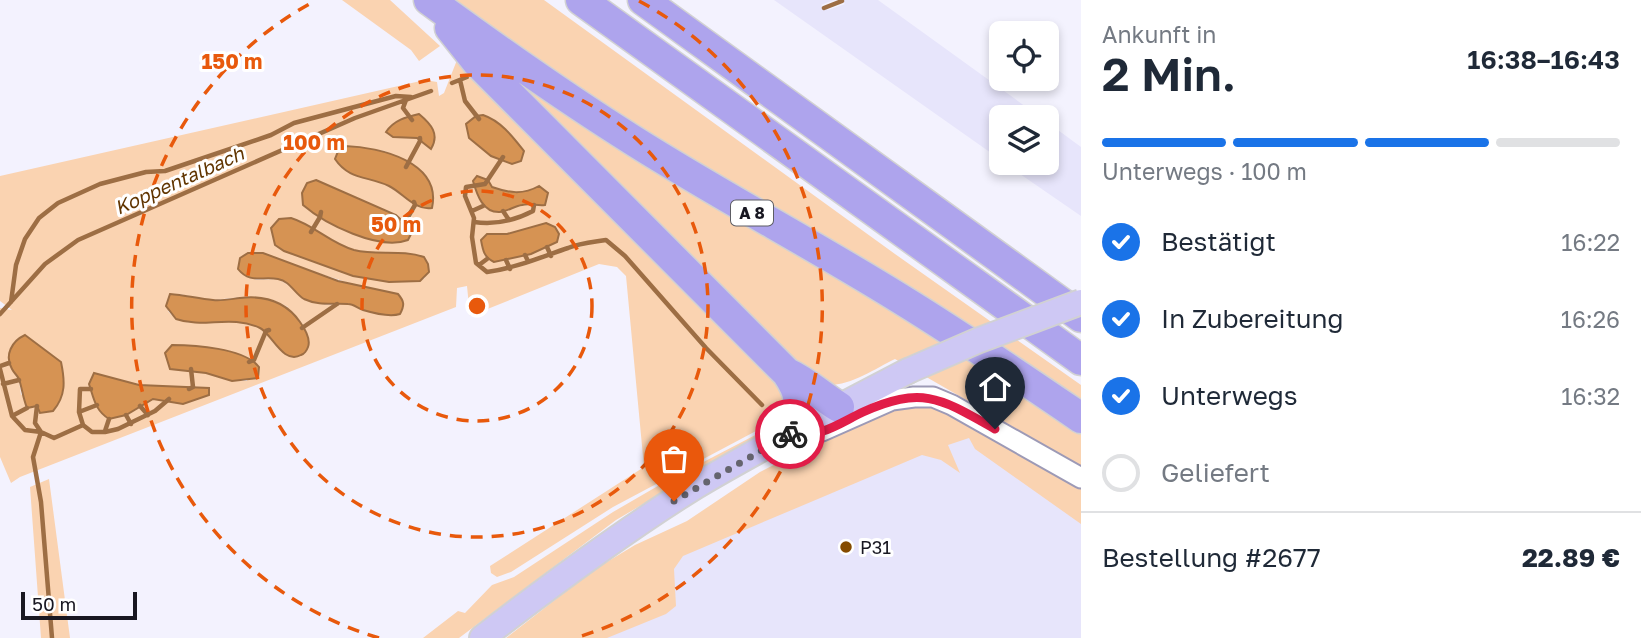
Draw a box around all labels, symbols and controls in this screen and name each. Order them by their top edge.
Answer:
text: Ankunft in [1102,20,1217,48]
map controls [989,21,1059,175]
button: locate [989,21,1059,91]
text: 16:38–16:43 [1467,44,1620,75]
text: 2 Min. [1102,46,1236,101]
text: 150 m [202,48,262,74]
button: layers [989,105,1059,175]
text: 100 m [283,129,345,155]
water label: Koppentalbach [111,141,248,219]
text: Unterwegs · 100 m [1102,157,1307,185]
road number: A 8 [731,200,773,226]
text: 50 m [371,211,421,237]
icon: check [1102,223,1140,261]
text: Bestätigt [1161,226,1276,257]
text: 16:22 [1561,228,1620,256]
centre of rings [465,294,489,318]
icon: check [1102,300,1140,338]
text: In Zubereitung [1161,303,1344,334]
text: 16:26 [1561,305,1620,333]
pin [965,357,1025,429]
icon: home [976,368,1014,406]
icon: check [1102,377,1140,415]
text: Unterwegs [1161,380,1298,411]
text: 16:32 [1561,382,1620,410]
courier [755,399,825,469]
icon: bike [771,415,809,453]
pin [644,429,704,501]
icon: bag [655,440,693,478]
text: Geliefert [1161,457,1270,488]
place label: P31 [860,536,891,558]
marker: P31 [838,539,854,555]
text: Bestellung #2677 [1102,542,1321,573]
text: 22.89 € [1522,542,1620,573]
scale bar [21,589,136,621]
text: 50 m [32,592,76,615]

